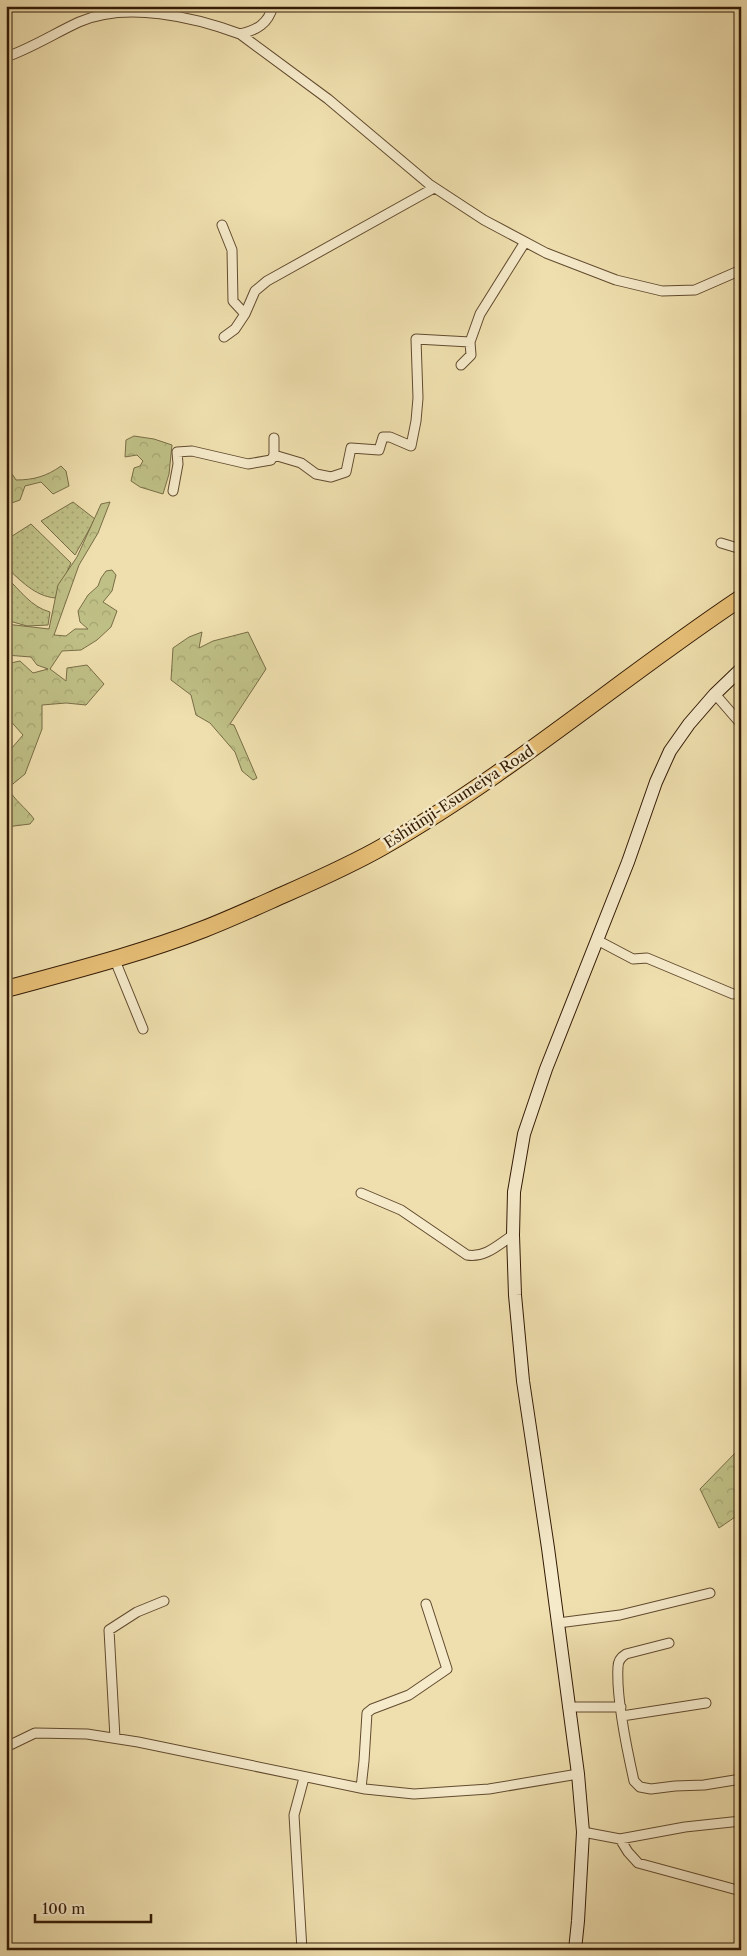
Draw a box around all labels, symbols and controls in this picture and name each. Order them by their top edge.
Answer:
street label: Eshitinji-Esumeiya Road [380,741,537,852]
scale bar [35,1891,151,1923]
text: 100 m [42,1899,85,1918]

